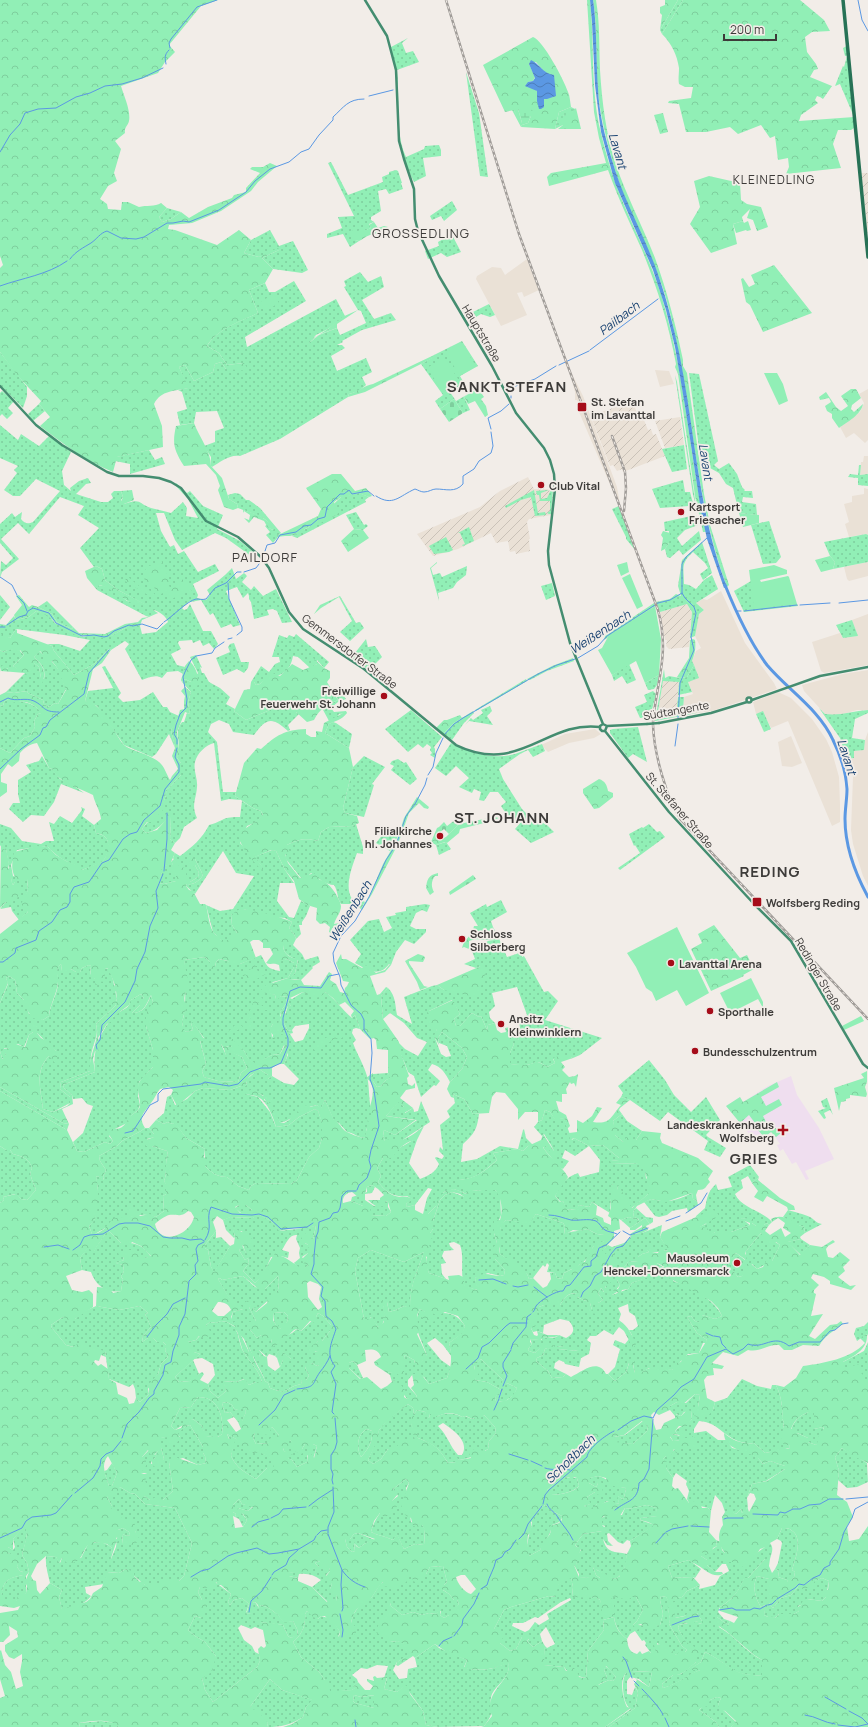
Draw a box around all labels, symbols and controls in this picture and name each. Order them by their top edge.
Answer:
scale bar [724,16,776,42]
text: 200 m [730,21,764,38]
water label: Lavant [605,131,632,172]
district label: KLEINEDLING [733,171,815,188]
district label: GROSSEDLING [372,224,470,242]
water label: Pailbach [595,297,643,339]
street label: Hauptstraße [459,302,505,365]
district label: SANKT STEFAN [447,376,567,397]
place label: St. Stefan im Lavanttal [591,394,655,422]
marker: St. Stefan im Lavanttal [576,401,588,413]
water label: Lavant [695,442,717,483]
place label: Club Vital [549,478,600,493]
marker: Club Vital [536,480,546,490]
place label: Kartsport Friesacher [689,499,746,527]
marker: Kartsport Friesacher [676,507,686,517]
district label: PAILDORF [232,548,298,566]
water label: Weißenbach [566,606,634,658]
street label: Gemmersdorfer Straße [299,610,401,692]
place label: Freiwillige Feuerwehr St. Johann [260,683,376,711]
marker: Freiwillige Feuerwehr St. Johann [379,691,389,701]
street label: Südtangente [642,697,711,723]
water label: Lavant [833,737,861,778]
street label: St. Stefaner Straße [643,769,718,852]
district label: ST. JOHANN [454,807,550,828]
place label: Filialkirche hl. Johannes [365,823,432,851]
marker: Filialkirche hl. Johannes [435,831,445,841]
district label: REDING [739,861,801,882]
water label: Weißenbach [325,876,376,945]
place label: Wolfsberg Reding [766,895,860,910]
marker: Wolfsberg Reding [751,896,763,908]
place label: Schloss Silberberg [470,926,526,954]
marker: Schloss Silberberg [457,934,467,944]
street label: Redinger Straße [792,935,846,1014]
place label: Lavanttal Arena [679,956,762,971]
marker: Lavanttal Arena [666,958,676,968]
place label: Sporthalle [718,1004,774,1019]
marker: Sporthalle [705,1006,715,1016]
place label: Ansitz Kleinwinklern [509,1011,582,1039]
marker: Ansitz Kleinwinklern [496,1019,506,1029]
place label: Bundesschulzentrum [703,1044,817,1059]
marker: Bundesschulzentrum [690,1046,700,1056]
place label: Landeskrankenhaus Wolfsberg [667,1117,774,1145]
marker: Landeskrankenhaus Wolfsberg [777,1124,789,1136]
district label: GRIES [730,1148,778,1169]
place label: Mausoleum Henckel-Donnersmarck [604,1250,730,1278]
marker: Mausoleum Henckel-Donnersmarck [732,1258,742,1268]
water label: Schoßbach [542,1430,599,1487]

